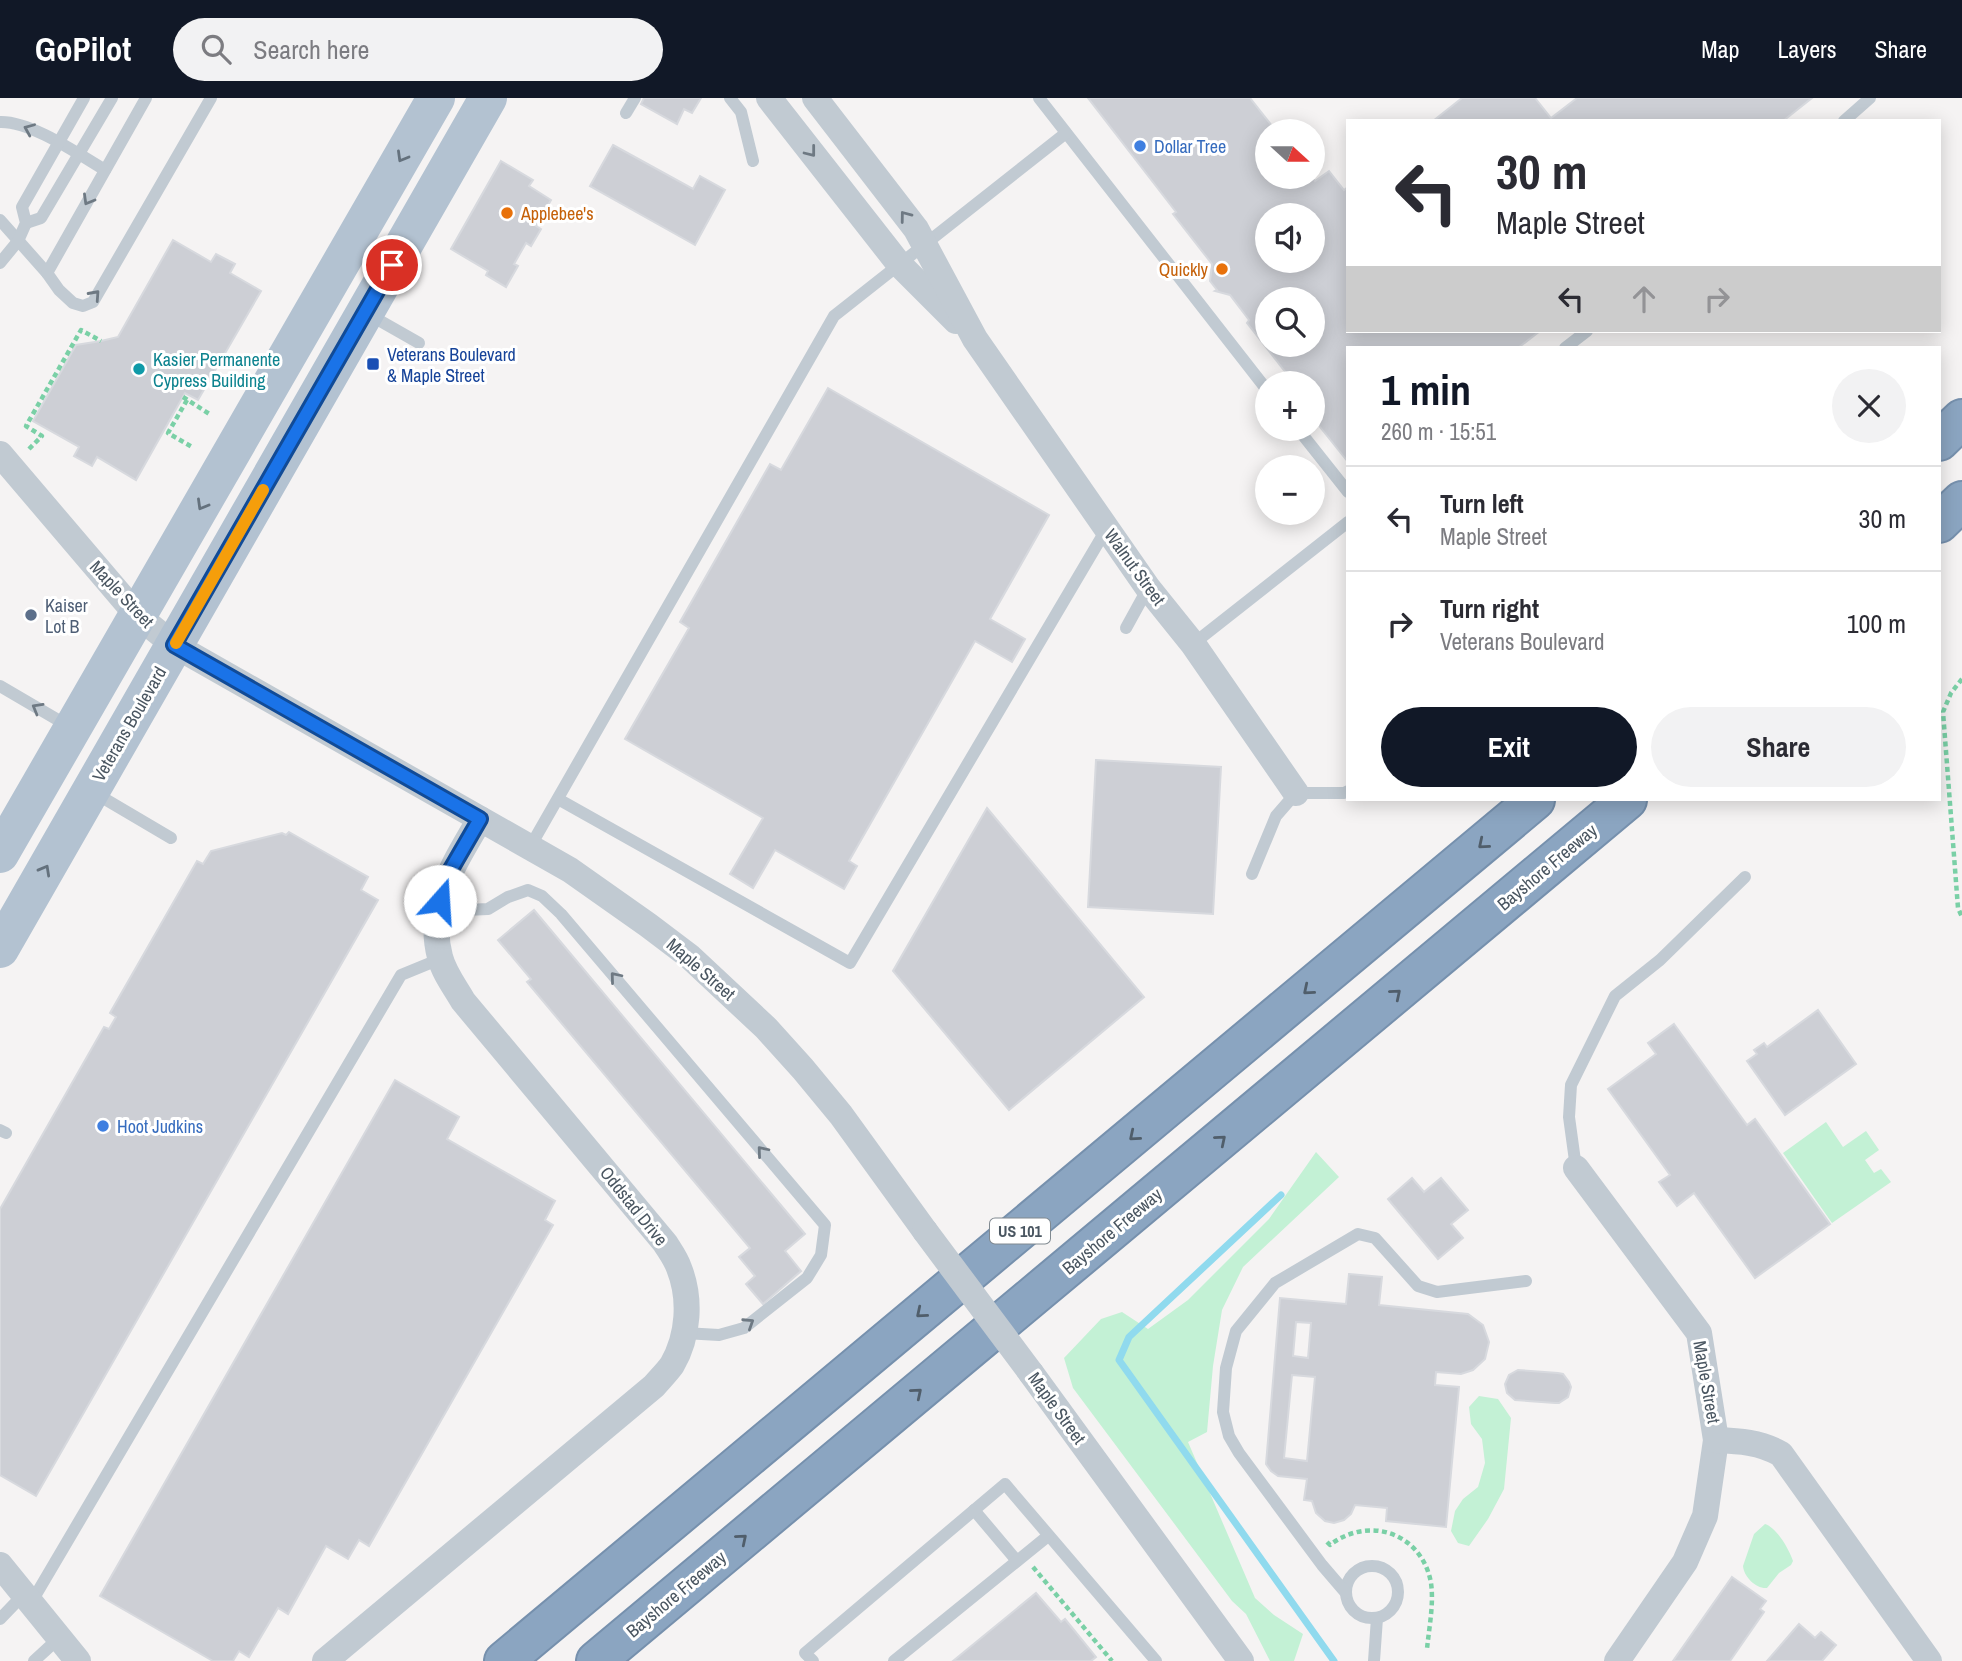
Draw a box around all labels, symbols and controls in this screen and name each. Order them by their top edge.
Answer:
search box [173,18,663,81]
text: GoPilot [35,27,131,71]
icon: search [197,30,235,68]
text: Search here [253,32,369,67]
text: Map [1701,33,1739,65]
text: Layers [1777,33,1836,65]
text: Share [1874,33,1927,65]
north arrow [1255,119,1325,189]
map controls [1255,119,1325,525]
one-way arrow [24,123,37,137]
place label: Dollar Tree [1154,134,1226,159]
marker: Dollar Tree [1132,138,1148,154]
text: 30 m [1496,138,1588,204]
one-way arrow [803,144,816,157]
icon: left [1381,147,1472,238]
one-way arrow [397,150,410,162]
one-way arrow [83,193,96,205]
place label: Applebee's [520,201,594,226]
text: Maple Street [1496,201,1645,244]
button: sound [1255,203,1325,273]
marker: Applebee's [499,205,515,221]
one-way arrow [901,211,914,224]
pin [362,235,422,295]
icon: arrive [373,246,411,284]
place label: Quickly [1159,257,1209,282]
marker: Quickly [1214,261,1230,277]
icon: left [1552,280,1590,318]
icon: ahead [1625,280,1663,318]
icon: right [1698,280,1736,318]
button: search [1255,287,1325,357]
one-way arrow [87,291,100,304]
place label: Veterans Boulevard & Maple Street [387,342,516,388]
place label: Kasier Permanente Cypress Building [153,347,280,393]
marker: Veterans Boulevard & Maple Street [365,356,381,372]
marker: Kasier Permanente Cypress Building [131,361,147,377]
text: 1 min [1381,362,1471,418]
button: close [1832,369,1906,443]
button: + [1255,371,1325,441]
text: 260 m · 15:51 [1381,416,1496,447]
button: − [1255,455,1325,525]
text: Turn left [1440,486,1524,521]
one-way arrow [198,497,211,510]
icon: left [1381,500,1419,538]
text: 30 m [1859,501,1906,536]
text: Maple Street [1440,521,1547,552]
street label: Walnut Street [1099,524,1171,610]
street label: Maple Street [84,555,160,633]
text: Turn right [1440,591,1539,626]
place label: Kaiser Lot B [45,593,88,639]
icon: right [1381,605,1419,643]
text: 100 m [1847,606,1906,641]
marker: Kaiser Lot B [23,607,39,623]
text: Veterans Boulevard [1440,626,1605,657]
street label: Veterans Boulevard [86,662,172,786]
one-way arrow [31,703,44,716]
button: Exit [1381,707,1637,787]
button: Share [1651,707,1906,787]
street label: Bayshore Freeway [1492,817,1603,916]
one-way arrow [1478,836,1491,848]
position arrow [403,864,477,938]
one-way arrow [37,865,50,878]
street label: Maple Street [661,932,741,1006]
one-way arrow [611,973,623,986]
one-way arrow [1304,982,1317,994]
one-way arrow [1387,990,1400,1002]
place label: Hoot Judkins [117,1114,203,1139]
marker: Hoot Judkins [95,1118,111,1134]
one-way arrow [1129,1127,1141,1140]
one-way arrow [1213,1135,1226,1148]
one-way arrow [758,1146,770,1159]
street label: Oddstad Drive [594,1161,674,1251]
street label: Bayshore Freeway [1057,1181,1168,1280]
road number: US 101 [990,1218,1050,1244]
one-way arrow [917,1305,930,1317]
one-way arrow [741,1318,754,1331]
street label: Maple Street [1687,1339,1727,1425]
street label: Maple Street [1022,1367,1092,1449]
one-way arrow [909,1389,922,1401]
one-way arrow [734,1535,747,1547]
street label: Bayshore Freeway [621,1544,732,1643]

